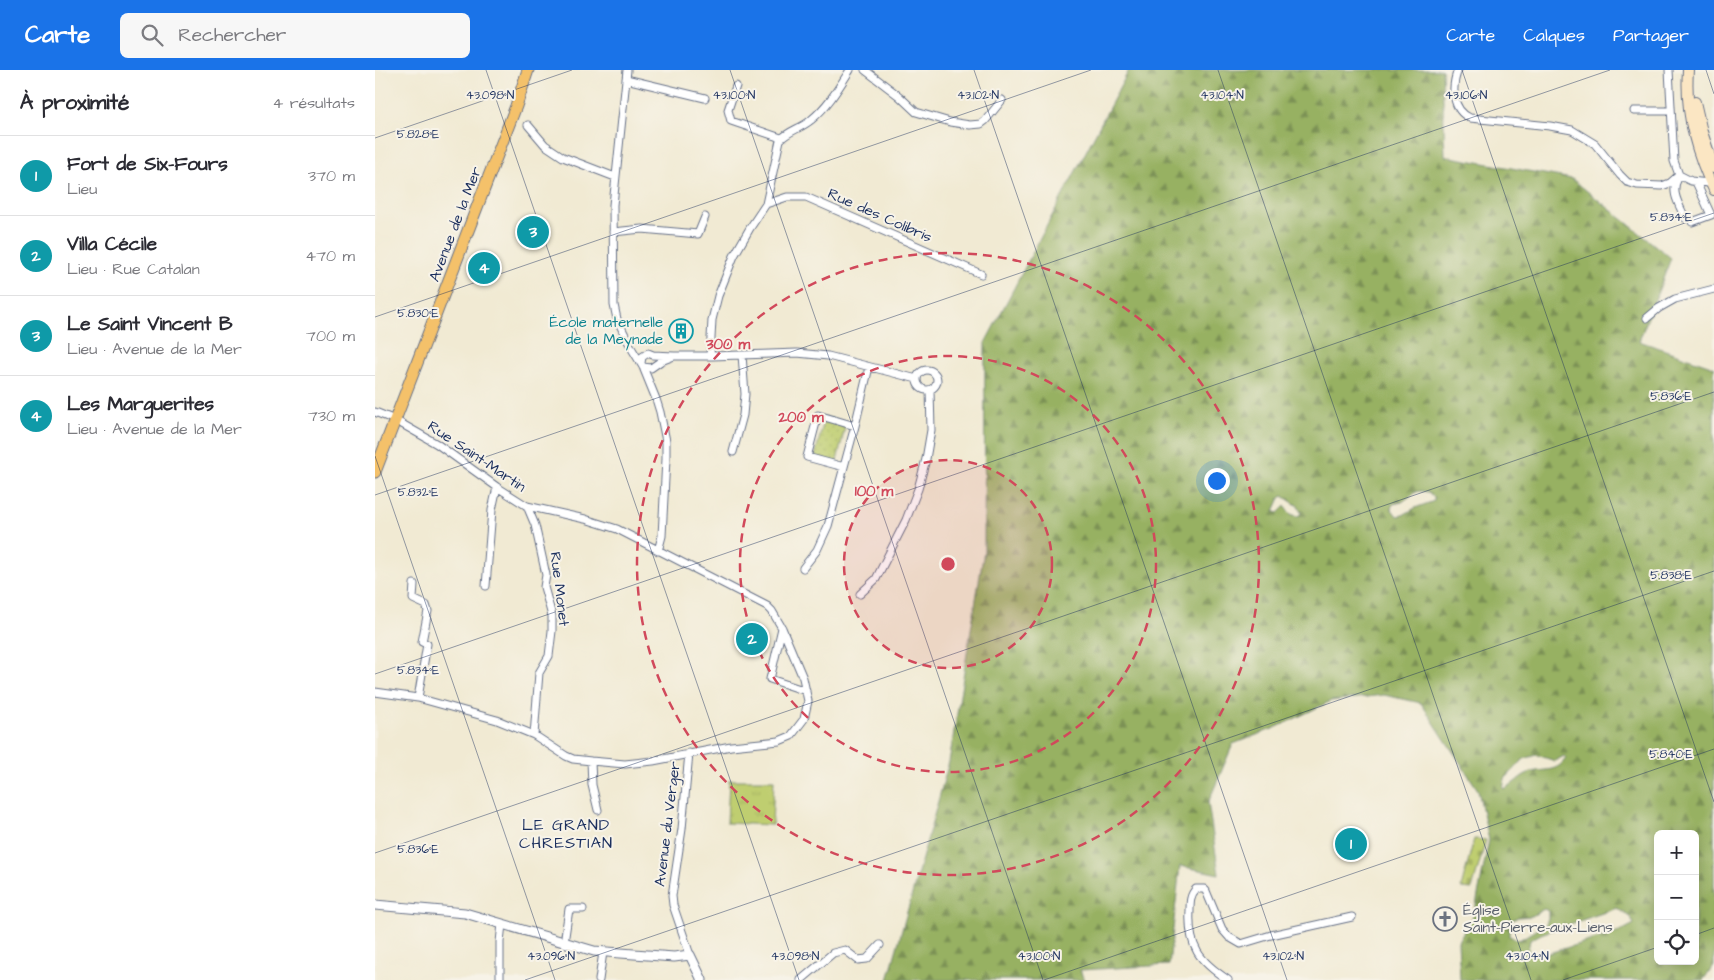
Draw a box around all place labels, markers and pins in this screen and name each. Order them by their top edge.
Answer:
pin: 3 [517,213,549,251]
pin: 4 [468,249,500,287]
place label: École maternelle de la Meynade [550,312,663,351]
building icon: École maternelle de la Meynade [668,318,694,344]
centre of rings [939,555,957,573]
pin: 2 [736,620,768,658]
pin: 1 [1335,825,1367,863]
place label: Église Saint-Pierre-aux-Liens [1463,900,1613,938]
church icon: Église Saint-Pierre-aux-Liens [1432,906,1458,932]

